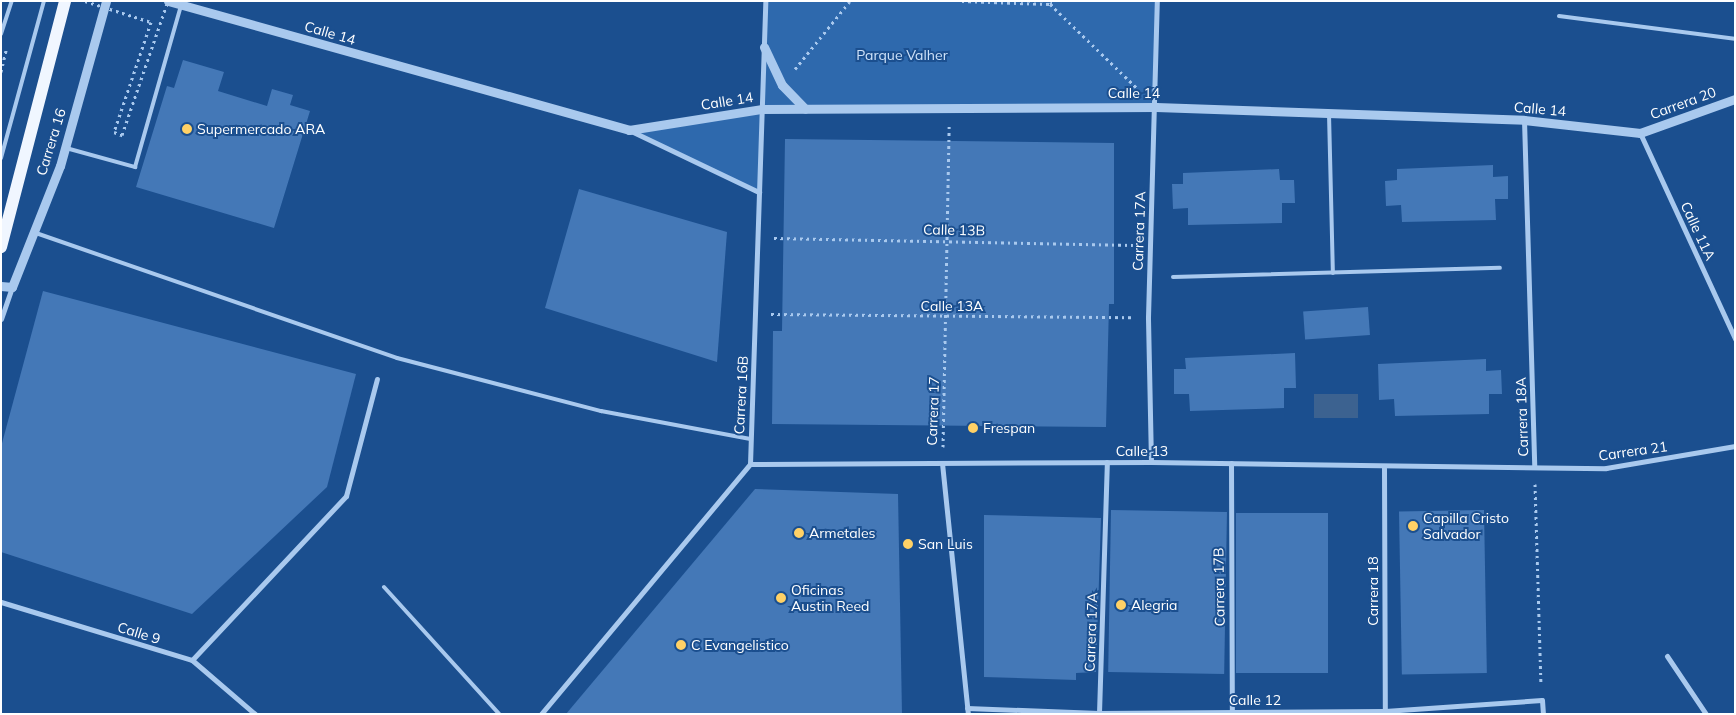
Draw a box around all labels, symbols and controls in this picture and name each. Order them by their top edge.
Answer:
street label: Calle 14 [302,18,358,48]
park label: Parque Valher [856,47,948,63]
street label: Carrera 20 [1648,83,1718,123]
street label: Calle 14 [1108,85,1160,101]
street label: Calle 14 [700,89,754,113]
street label: Calle 14 [1513,98,1567,120]
street label: Carrera 16 [33,106,69,178]
place label: Supermercado ARA [197,121,325,137]
marker: Supermercado ARA [181,123,193,135]
street label: Carrera 17A [1129,191,1149,271]
street label: Calle 11A [1677,199,1719,263]
street label: Calle 13B [923,221,985,239]
street label: Calle 13A [921,298,983,314]
street label: Carrera 16B [731,355,751,435]
street label: Carrera 17 [923,376,943,446]
street label: Carrera 18A [1512,377,1532,457]
place label: Frespan [983,420,1035,436]
marker: Frespan [967,422,979,434]
street label: Carrera 21 [1598,438,1668,464]
street label: Calle 13 [1116,443,1168,459]
place label: Capilla Cristo Salvador [1423,510,1509,542]
marker: Capilla Cristo Salvador [1407,520,1419,532]
place label: Armetales [809,525,875,541]
marker: Armetales [793,527,805,539]
place label: San Luis [918,536,973,552]
marker: San Luis [902,538,914,550]
street label: Carrera 17B [1210,547,1228,627]
street label: Carrera 18 [1365,556,1381,626]
place label: Oficinas Austin Reed [791,582,869,614]
marker: Oficinas Austin Reed [775,592,787,604]
street label: Carrera 17A [1081,592,1101,672]
place label: Alegria [1131,597,1177,613]
marker: Alegria [1115,599,1127,611]
street label: Calle 9 [115,619,163,647]
place label: C Evangelistico [691,637,789,653]
marker: C Evangelistico [675,639,687,651]
street label: Calle 12 [1229,692,1281,708]

